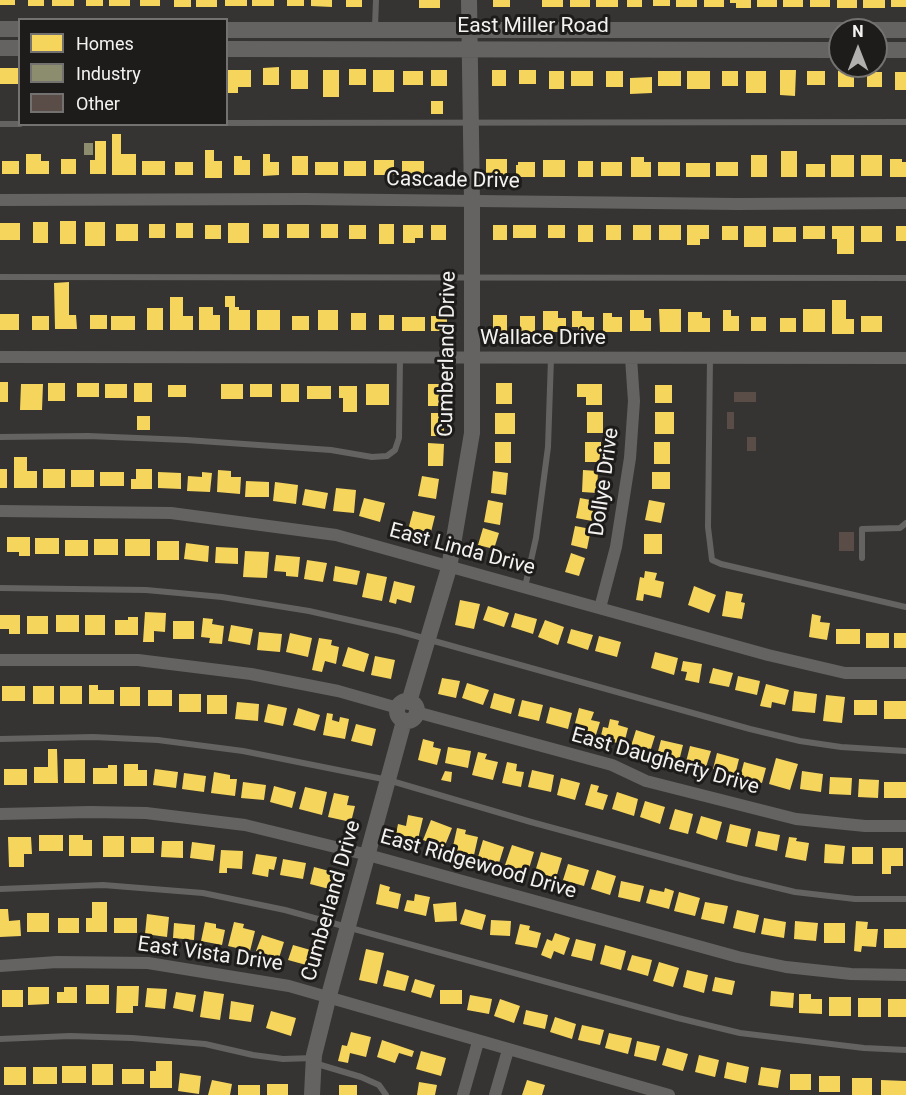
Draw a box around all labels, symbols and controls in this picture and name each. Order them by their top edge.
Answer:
street label: East Miller Road [457,14,609,40]
legend [18,18,228,126]
north arrow [828,18,888,78]
text: N [852,22,864,41]
text: Homes [76,33,134,54]
text: Industry [76,63,141,84]
text: Other [76,93,120,114]
street label: Cascade Drive [386,167,520,195]
street label: Cumberland Drive [434,271,462,437]
street label: Wallace Drive [480,326,606,352]
street label: Dollye Drive [585,426,625,538]
street label: East Linda Drive [386,518,538,582]
street label: East Daugherty Drive [568,723,762,801]
street label: Cumberland Drive [297,818,367,984]
street label: East Ridgewood Drive [377,825,579,905]
street label: East Vista Drive [136,932,284,978]

